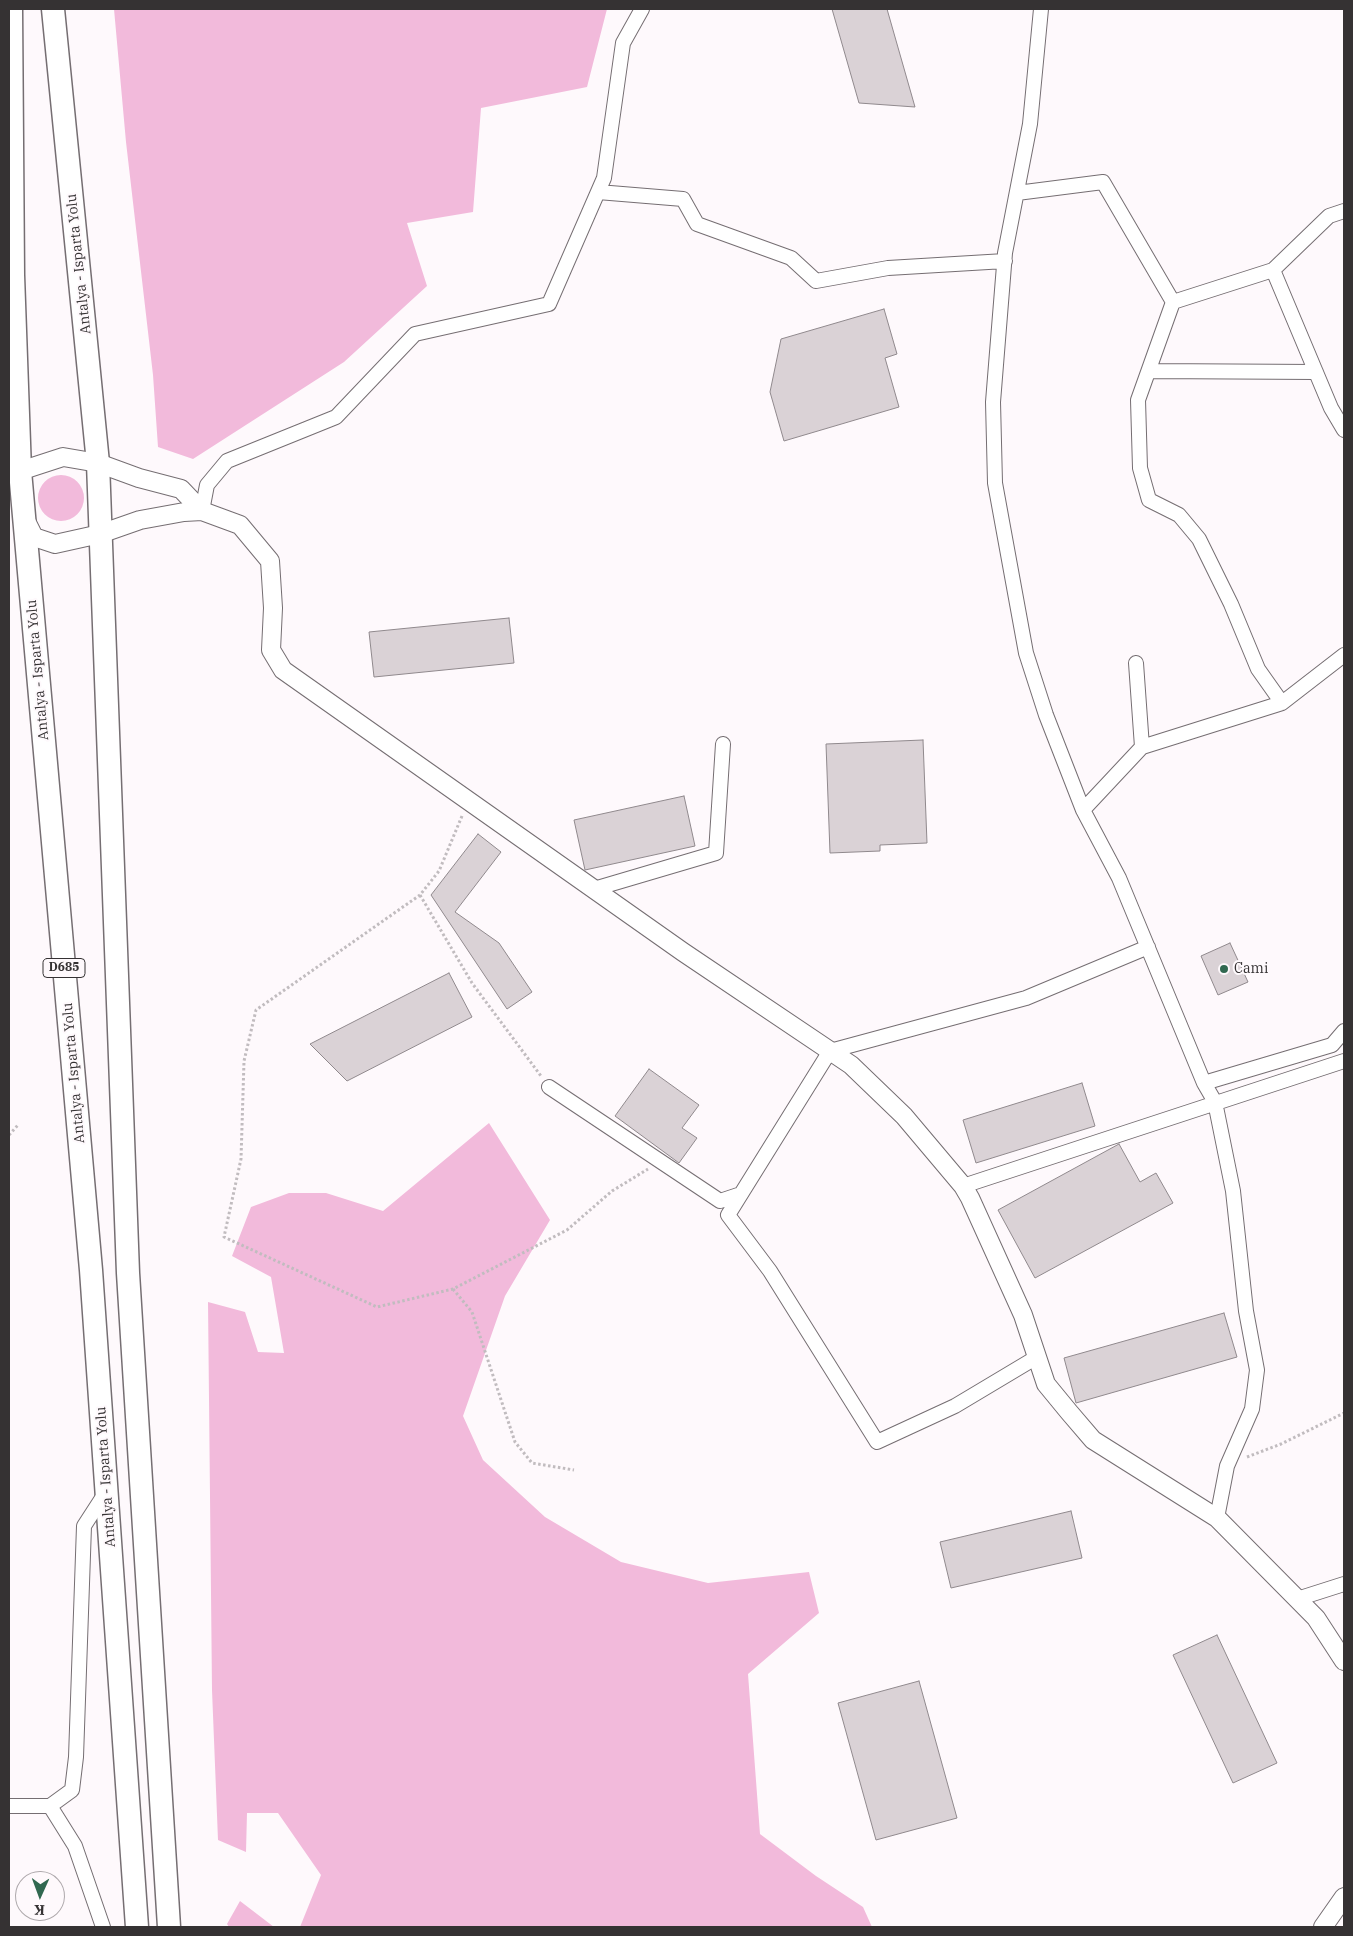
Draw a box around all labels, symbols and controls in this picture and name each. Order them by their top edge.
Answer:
street label: Antalya - Isparta Yolu [63,193,95,335]
street label: Antalya - Isparta Yolu [23,599,53,741]
road number: D685 [43,958,85,978]
place label: Cami [1234,961,1268,977]
marker: Cami [1218,963,1230,975]
street label: Antalya - Isparta Yolu [59,1002,89,1144]
street label: Antalya - Isparta Yolu [93,1406,119,1548]
north arrow [15,1871,65,1921]
text: K [34,1901,45,1919]

